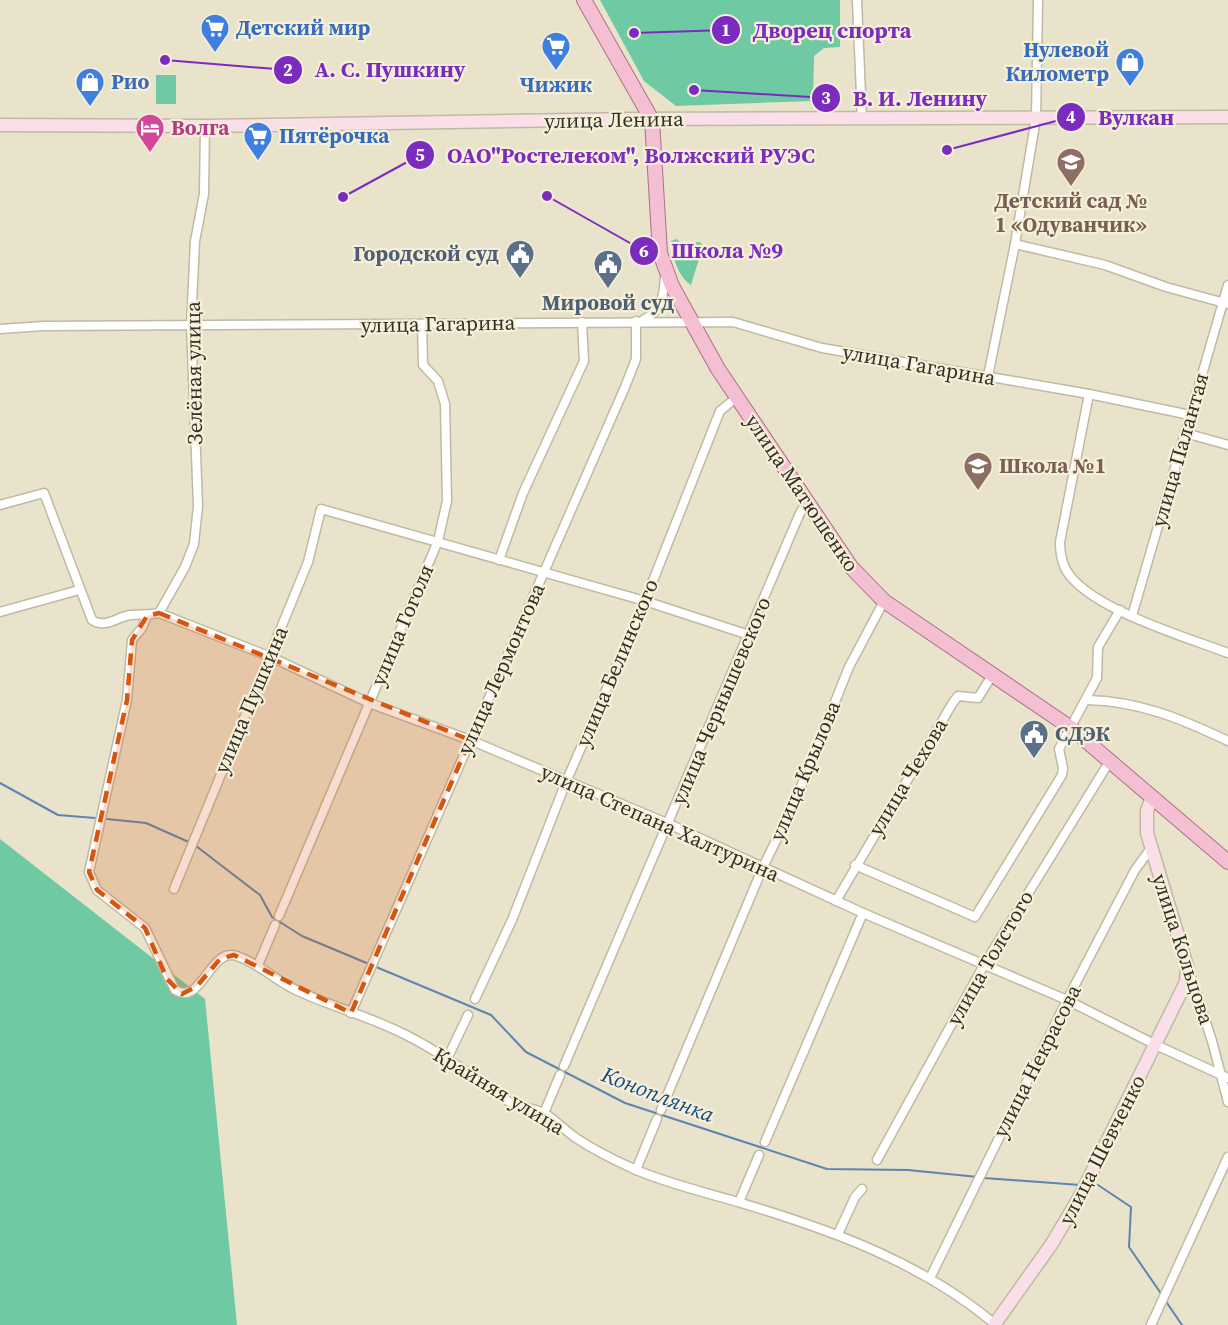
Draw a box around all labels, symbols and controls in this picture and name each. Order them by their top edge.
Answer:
callout: Дворец спорта [711,10,923,50]
supermarket icon: Детский мир [199,12,231,54]
place label: Детский мир [236,13,371,42]
text: Дворец спорта [753,15,912,45]
text: 1 [721,17,731,42]
supermarket icon: Чижик [540,30,572,72]
place label: Нулевой Километр [1005,35,1109,88]
shop icon: Нулевой Километр [1114,46,1146,88]
callout: А. С. Пушкину [273,50,478,90]
text: А. С. Пушкину [315,54,466,84]
text: 2 [283,57,293,82]
shop icon: Рио [74,66,106,108]
place label: Рио [111,67,150,96]
place label: Чижик [520,70,593,99]
callout: В. И. Ленину [811,78,1000,118]
text: В. И. Ленину [853,83,988,113]
text: 3 [821,85,831,110]
callout: Вулкан [1056,97,1186,137]
text: Вулкан [1098,102,1174,132]
street label: улица Ленина [544,104,684,135]
text: 4 [1066,104,1076,129]
hotel icon: Волга [134,112,166,154]
place label: Волга [171,113,230,142]
supermarket icon: Пятёрочка [242,120,274,162]
place label: Пятёрочка [279,121,390,150]
callout: ОАО"Ростелеком", Волжский РУЭС [405,135,827,175]
text: ОАО"Ростелеком", Волжский РУЭС [447,140,815,170]
text: 5 [415,142,425,167]
school or university icon: Детский сад № 1 «Одуванчик» [1055,146,1087,188]
place label: Детский сад № 1 «Одуванчик» [994,186,1148,239]
callout: Школа №9 [629,231,795,271]
text: Школа №9 [671,235,783,265]
public building icon: Городской суд [504,238,536,280]
text: 6 [639,238,649,263]
place label: Городской суд [353,239,499,268]
public building icon: Мировой суд [592,248,624,290]
place label: Мировой суд [542,288,674,317]
street label: Зелёная улица [178,301,209,445]
street label: улица Гагарина [360,308,516,339]
street label: улица Гагарина [840,337,998,392]
street label: улица Палантая [1144,369,1215,530]
street label: улица Матюшенко [739,408,866,578]
school or university icon: Школа №1 [962,450,994,492]
place label: Школа №1 [999,451,1106,480]
street label: улица Гоголя [363,559,440,690]
street label: улица Белинского [568,574,665,751]
street label: улица Лермонтова [450,578,552,759]
street label: улица Чернышевского [664,592,778,809]
street label: улица Пушкина [206,621,295,778]
street label: улица Крылова [762,696,847,845]
street label: улица Чехова [861,712,954,841]
public building icon: СДЭК [1018,718,1050,760]
place label: СДЭК [1055,719,1110,748]
street label: улица Степана Халтурина [536,757,785,889]
street label: улица Кольцова [1145,870,1222,1028]
street label: улица Толстого [939,885,1040,1031]
street label: улица Некрасова [985,979,1088,1142]
street label: Крайняя улица [428,1040,571,1142]
water label: Коноплянка [596,1058,719,1129]
street label: улица Шевченко [1051,1070,1152,1230]

